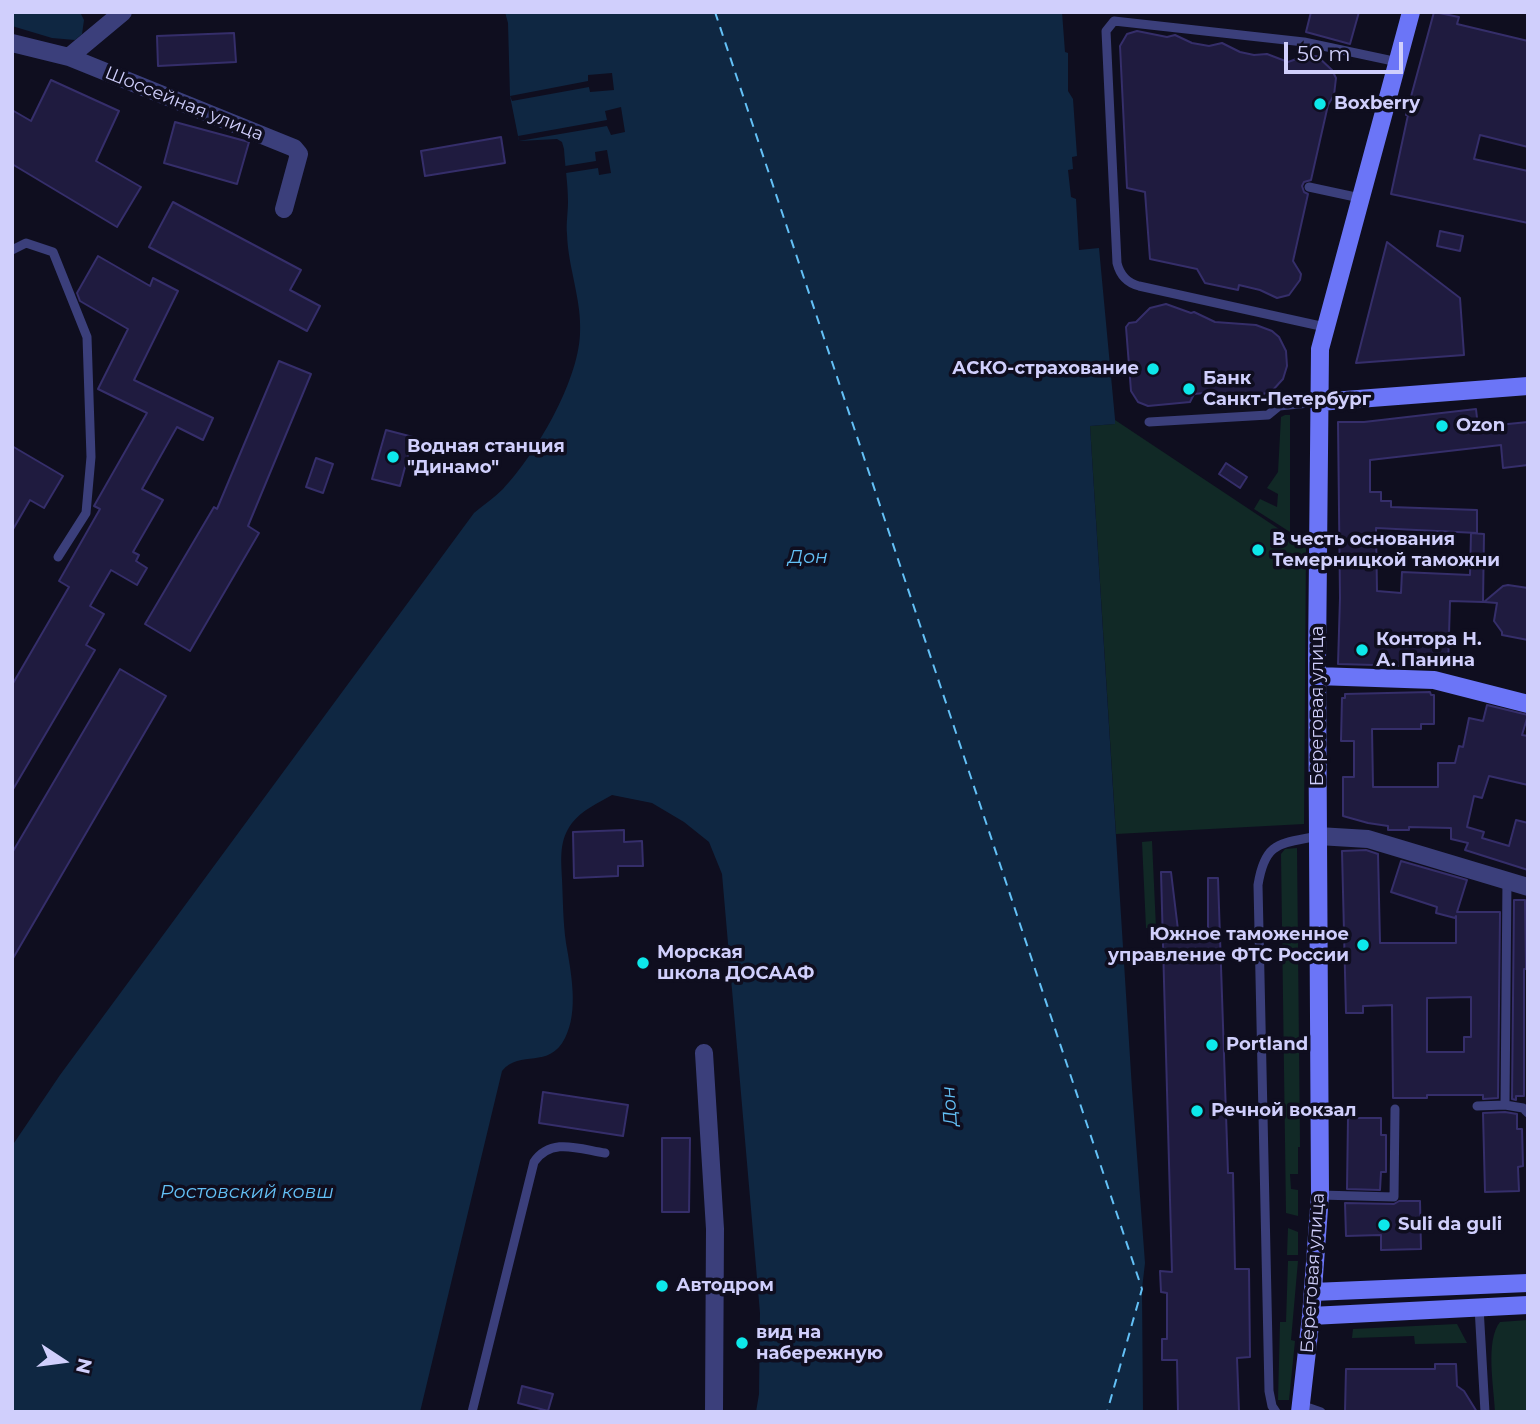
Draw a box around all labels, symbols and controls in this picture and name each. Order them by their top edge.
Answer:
scale bar [1288,28,1407,72]
text: 50 m [1297,41,1351,66]
street label: Шоссейная улица [102,62,266,146]
place label: Boxberry [1334,93,1420,115]
marker: Boxberry [1312,96,1328,112]
place label: АСКО-страхование [952,358,1139,380]
marker: АСКО-страхование [1145,361,1161,377]
place label: Банк Санкт-Петербург [1203,368,1371,410]
marker: Банк Санкт-Петербург [1181,381,1197,397]
place label: Ozon [1456,415,1505,437]
marker: Ozon [1434,418,1450,434]
place label: Водная станция "Динамо" [407,436,565,478]
marker: Водная станция "Динамо" [385,449,401,465]
place label: В честь основания Темерницкой таможни [1272,529,1500,572]
marker: В честь основания Темерницкой таможни [1250,542,1266,558]
water label: Дон [788,546,828,568]
street label: Береговая улица [1307,626,1329,786]
place label: Контора Н. А. Панина [1376,629,1482,672]
marker: Контора Н. А. Панина [1354,642,1370,658]
place label: Южное таможенное управление ФТС России [1108,924,1349,967]
marker: Южное таможенное управление ФТС России [1355,937,1371,953]
place label: Морская школа ДОСААФ [657,942,814,984]
marker: Морская школа ДОСААФ [635,955,651,971]
place label: Portland [1226,1034,1308,1056]
marker: Portland [1204,1037,1220,1053]
water label: Дон [937,1085,963,1127]
place label: Речной вокзал [1211,1100,1356,1122]
marker: Речной вокзал [1189,1103,1205,1119]
water label: Ростовский ковш [160,1181,334,1203]
street label: Береговая улица [1297,1192,1329,1354]
place label: Suli da guli [1398,1214,1502,1236]
marker: Suli da guli [1376,1217,1392,1233]
place label: Автодром [676,1275,774,1297]
marker: Автодром [654,1278,670,1294]
place label: вид на набережную [756,1322,883,1364]
north arrow [28,1326,98,1396]
marker: вид на набережную [734,1335,750,1351]
text: N [71,1356,97,1376]

